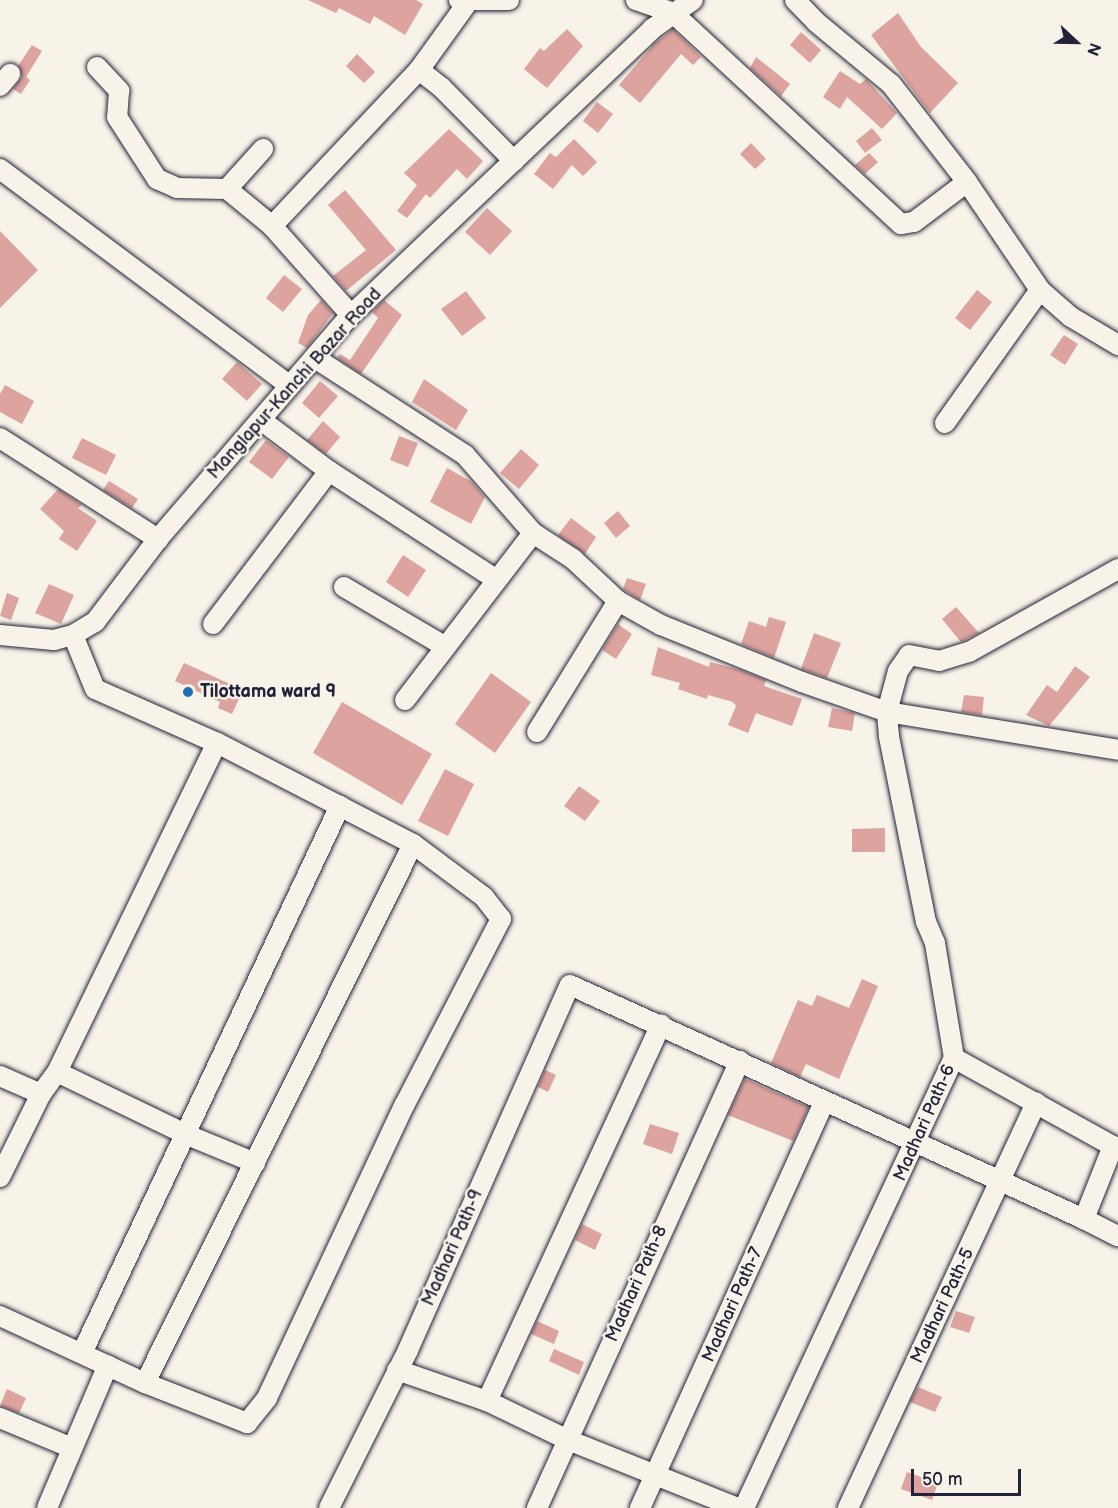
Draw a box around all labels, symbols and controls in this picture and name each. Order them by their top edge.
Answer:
north arrow [1046,12,1106,72]
text: N [1082,40,1104,58]
street label: Manglapur-Kanchi Bazar Road [204,284,386,484]
place label: Tilottama ward 9 [200,681,336,703]
marker: Tilottama ward 9 [181,685,195,699]
street label: Madhari Path-6 [890,1061,960,1185]
street label: Madhari Path-9 [418,1187,488,1309]
street label: Madhari Path-8 [602,1222,672,1346]
street label: Madhari Path-7 [698,1244,768,1366]
street label: Madhari Path-5 [907,1245,979,1367]
scale bar [914,1457,1024,1495]
text: 50 m [922,1469,963,1490]

